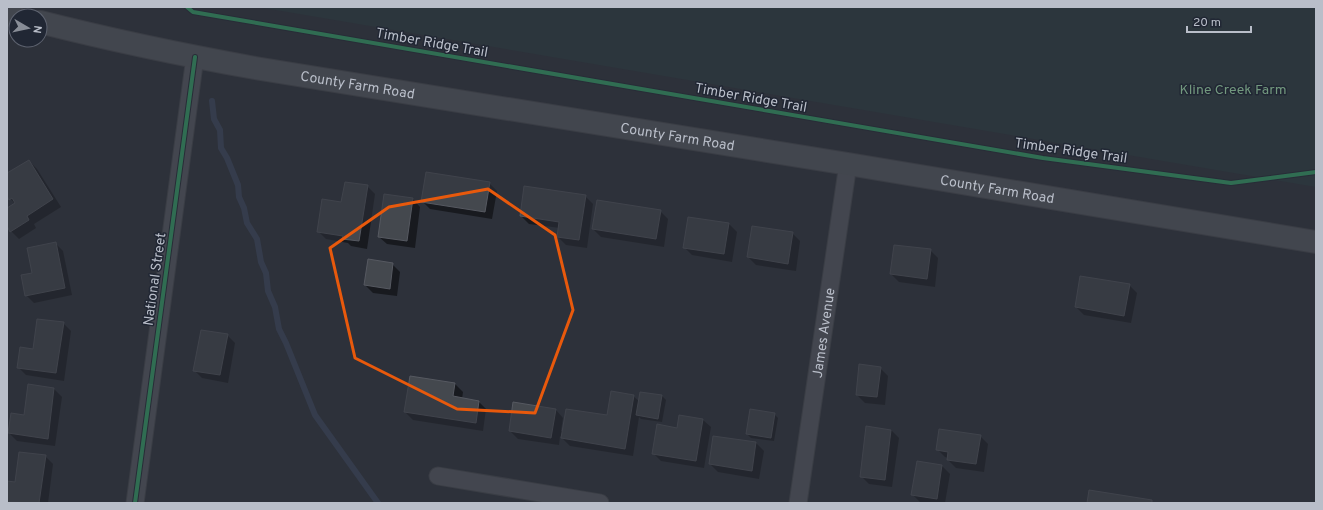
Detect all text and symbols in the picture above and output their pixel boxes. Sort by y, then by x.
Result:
north arrow [8,8,48,48]
scale bar [1187,8,1251,34]
text: 20 m [1193,15,1221,31]
text: N [29,24,44,34]
street label: Timber Ridge Trail [374,25,489,62]
street label: County Farm Road [299,68,416,104]
street label: Timber Ridge Trail [693,80,808,117]
park label: Kline Creek Farm [1179,82,1287,99]
street label: County Farm Road [619,120,736,156]
street label: Timber Ridge Trail [1013,135,1128,168]
street label: County Farm Road [939,172,1056,208]
street label: National Street [141,232,170,327]
street label: James Avenue [810,287,840,379]

